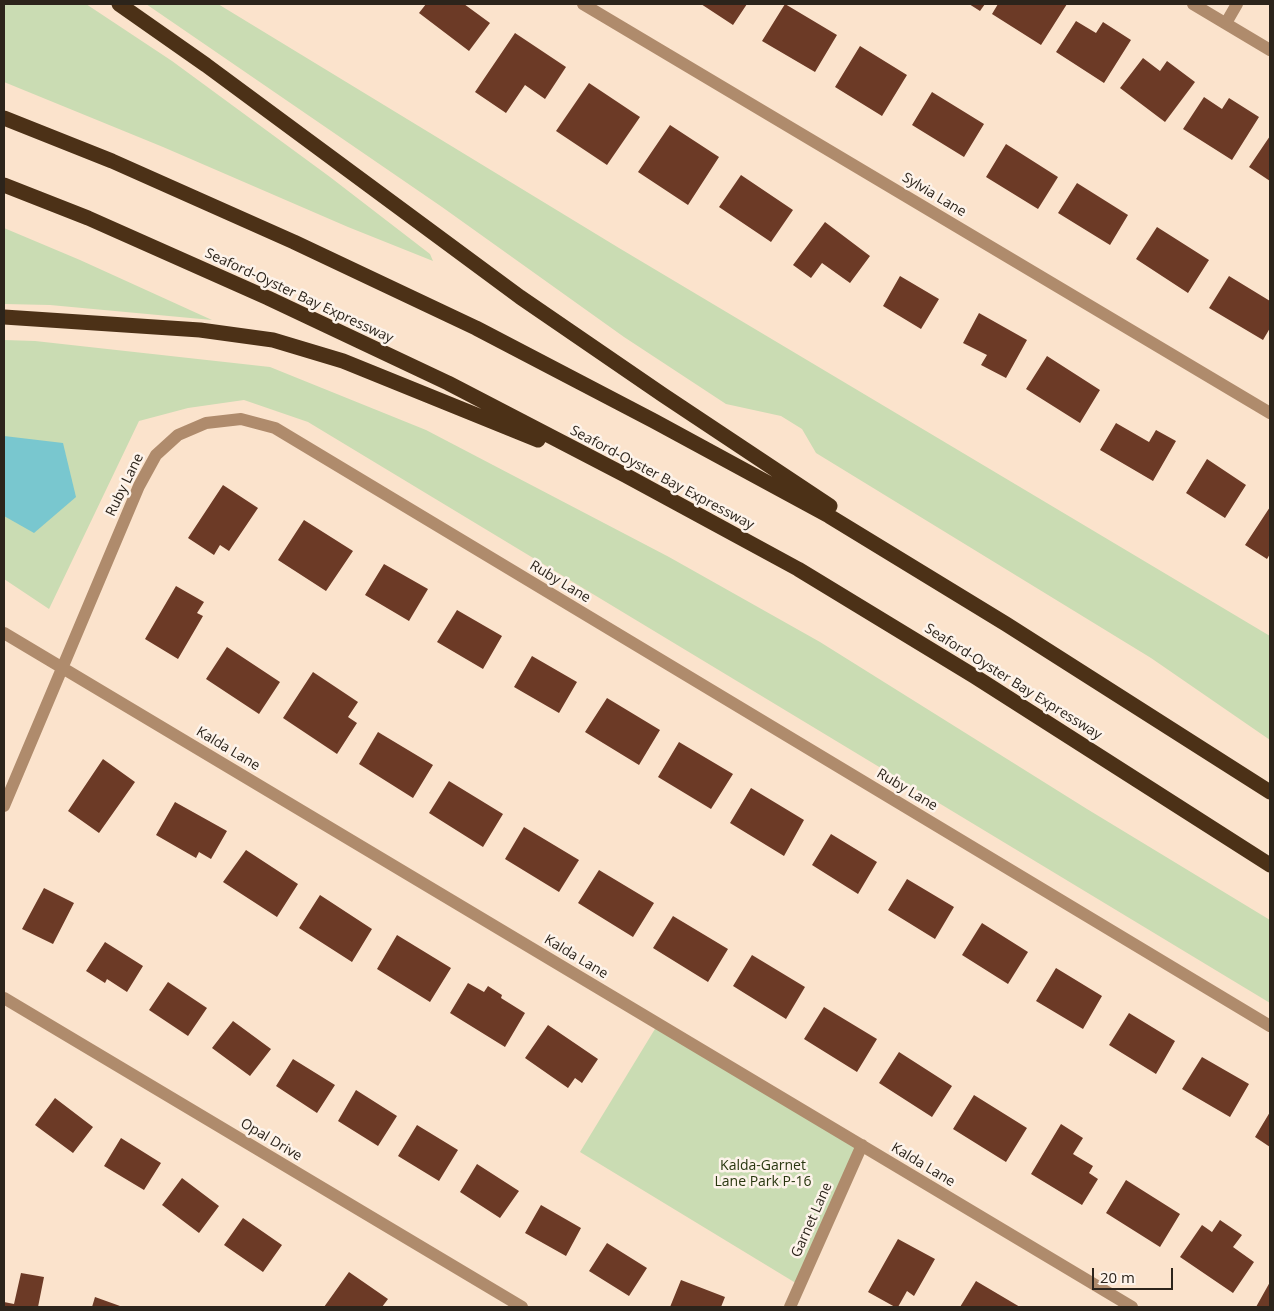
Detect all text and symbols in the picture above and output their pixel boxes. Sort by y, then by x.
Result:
street label: Sylvia Lane [899,169,969,221]
street label: Seaford-Oyster Bay Expressway [202,245,396,347]
street label: Seaford-Oyster Bay Expressway [567,422,757,534]
street label: Ruby Lane [103,451,147,519]
street label: Ruby Lane [527,557,593,607]
street label: Seaford-Oyster Bay Expressway [921,620,1105,744]
street label: Kalda Lane [193,723,263,775]
street label: Ruby Lane [874,765,940,815]
street label: Kalda Lane [541,931,611,983]
street label: Opal Drive [237,1115,305,1165]
street label: Kalda Lane [888,1139,958,1191]
park label: Kalda-Garnet Lane Park P-16 [714,1158,812,1190]
street label: Garnet Lane [788,1180,836,1260]
scale bar [1094,1258,1175,1290]
text: 20 m [1100,1267,1135,1287]

